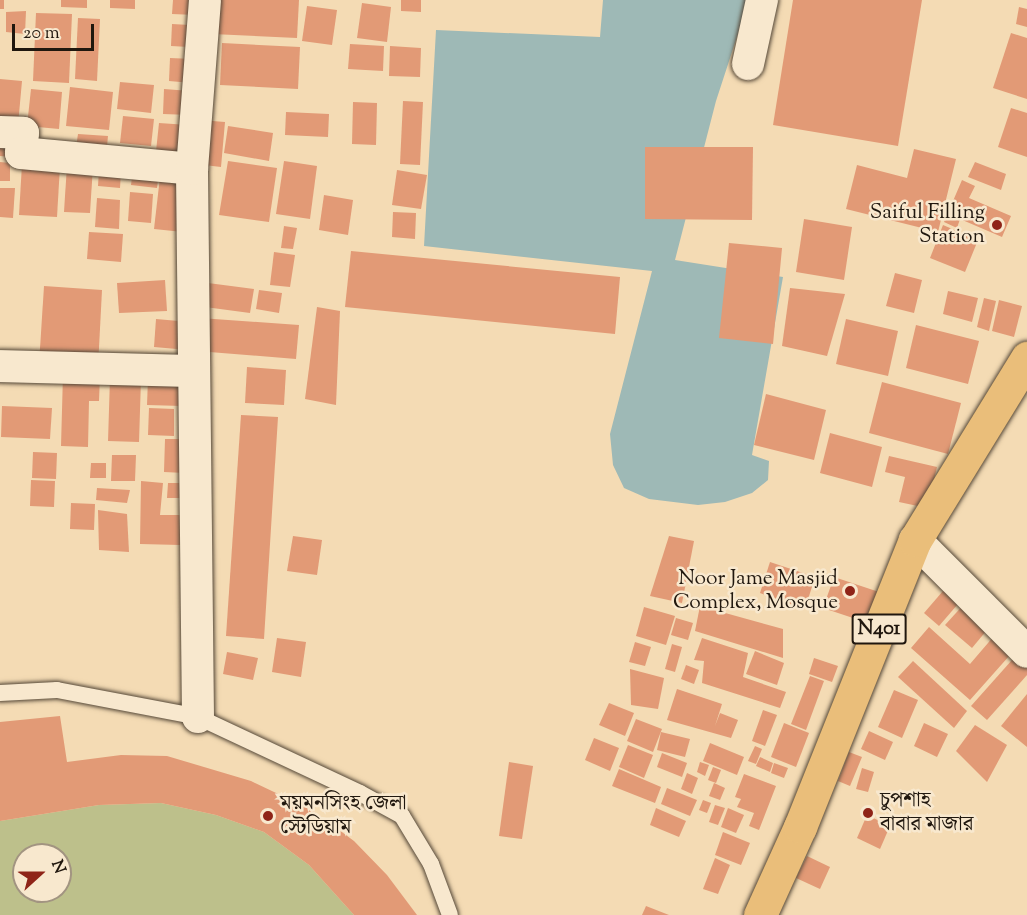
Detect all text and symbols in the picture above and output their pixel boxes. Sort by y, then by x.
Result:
scale bar [15,12,98,50]
text: 20 m [23,21,60,47]
place label: Saiful Filling Station [870,200,985,250]
marker: Saiful Filling Station [990,218,1004,232]
place label: Noor Jame Masjid Complex, Mosque [673,566,838,616]
marker: Noor Jame Masjid Complex, Mosque [843,584,857,598]
road number: N401 [850,612,908,646]
place label: চুপশাহ বাবার মাজার [880,788,973,838]
place label: ময়মনসিংহ জেলা স্টেডিয়াম [280,791,406,841]
marker: চুপশাহ বাবার মাজার [861,806,875,820]
marker: ময়মনসিংহ জেলা স্টেডিয়াম [261,809,275,823]
north arrow [12,843,72,903]
text: N [44,857,70,877]

